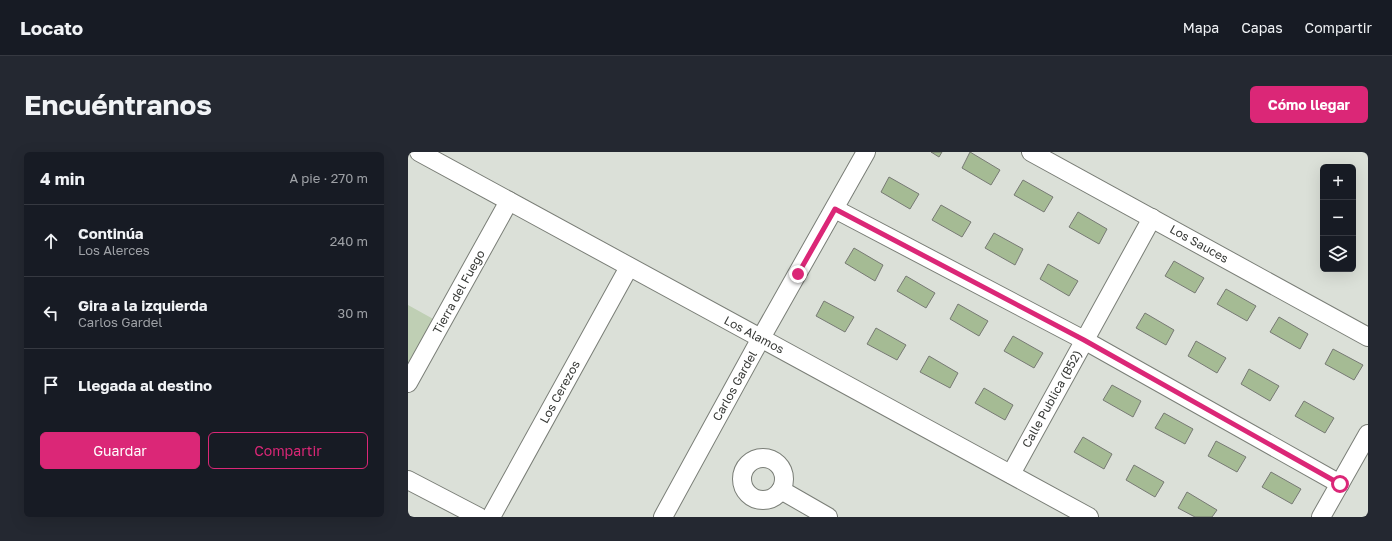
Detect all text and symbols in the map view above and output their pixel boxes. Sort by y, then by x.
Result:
text: Locato [20,16,83,39]
text: Mapa [1183,19,1219,36]
text: Capas [1241,19,1283,36]
text: Compartir [1305,19,1372,36]
button: Cómo llegar [1250,86,1368,123]
text: Encuéntranos [24,88,212,121]
map controls [1320,164,1356,272]
button: + [1320,164,1356,200]
text: 4 min [40,168,85,189]
text: A pie · 270 m [289,170,368,186]
button: − [1320,200,1356,236]
street label: Los Sauces [1167,221,1231,266]
text: Continúa [78,224,144,242]
icon: ahead [40,230,62,252]
text: 240 m [330,233,368,249]
button: layers [1320,236,1356,272]
text: Los Alerces [78,242,150,258]
street label: Tierra del Fuego [429,247,488,336]
route end [789,265,807,283]
text: Gira a la izquierda [78,296,208,314]
icon: left [40,302,62,324]
text: 30 m [338,305,368,321]
street label: Los Alamos [722,312,787,357]
text: Carlos Gardel [78,314,162,330]
street label: Calle Publica (B52) [1018,347,1085,450]
street label: Carlos Gardel [709,348,760,423]
street label: Los Cerezos [536,358,583,426]
icon: arrive [40,374,62,396]
text: Llegada al destino [78,376,212,394]
button: Guardar [40,432,200,469]
button: Compartir [208,432,368,469]
route start [1331,475,1349,493]

